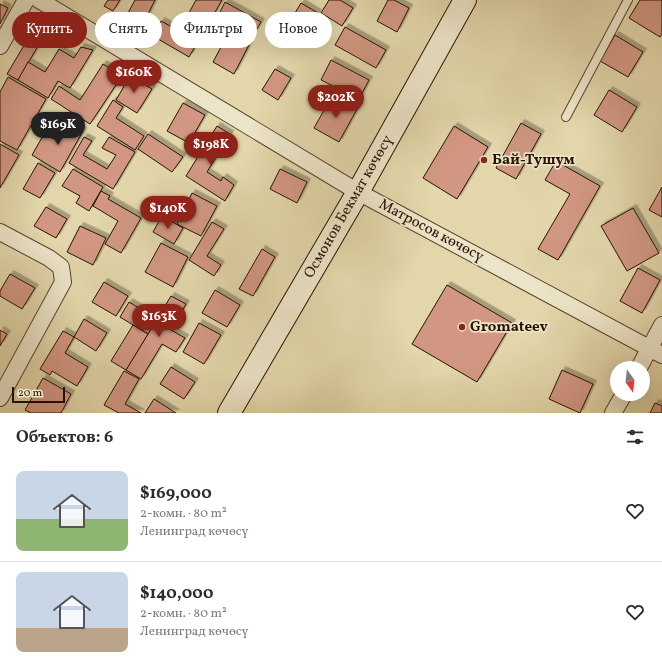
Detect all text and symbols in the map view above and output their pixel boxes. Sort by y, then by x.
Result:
chip: Купить [12,12,87,48]
chip: Снять [95,12,162,48]
chip: Фильтры [170,12,257,48]
chip: Новое [265,12,332,48]
pin: $160K [106,60,162,94]
text: $160K [115,64,153,82]
pin: $202K [308,85,364,119]
text: $202K [317,89,355,107]
pin: $169K [30,112,86,146]
text: $169K [40,116,76,134]
pin: $198K [183,132,239,166]
street label: Осмонов Бекмат көчөсү [299,132,399,282]
text: $198K [193,136,229,154]
place label: Бай-Тушум [492,150,575,171]
marker: Бай-Тушум [479,155,489,165]
street label: Матросов көчөсү [375,194,487,268]
pin: $140K [140,196,196,230]
text: $140K [149,200,187,218]
pin: $163K [131,304,187,338]
text: $163K [141,308,177,326]
place label: Gromateev [470,317,549,338]
marker: Gromateev [457,322,467,332]
north arrow [610,361,650,401]
map controls [610,361,650,401]
scale bar [12,385,65,404]
text: 20 m [18,386,42,401]
text: Объектов: 6 [16,426,113,449]
icon: filters [624,426,646,448]
text: $169,000 [140,482,212,505]
icon: home [48,487,96,535]
icon: heart [624,500,646,522]
text: 2-комн. · 80 m² [140,505,227,523]
text: Ленинград көчөсү [140,523,249,541]
text: $140,000 [140,582,213,605]
icon: home [48,588,96,636]
icon: heart [624,601,646,623]
text: 2-комн. · 80 m² [140,605,227,623]
text: Ленинград көчөсү [140,623,249,641]

